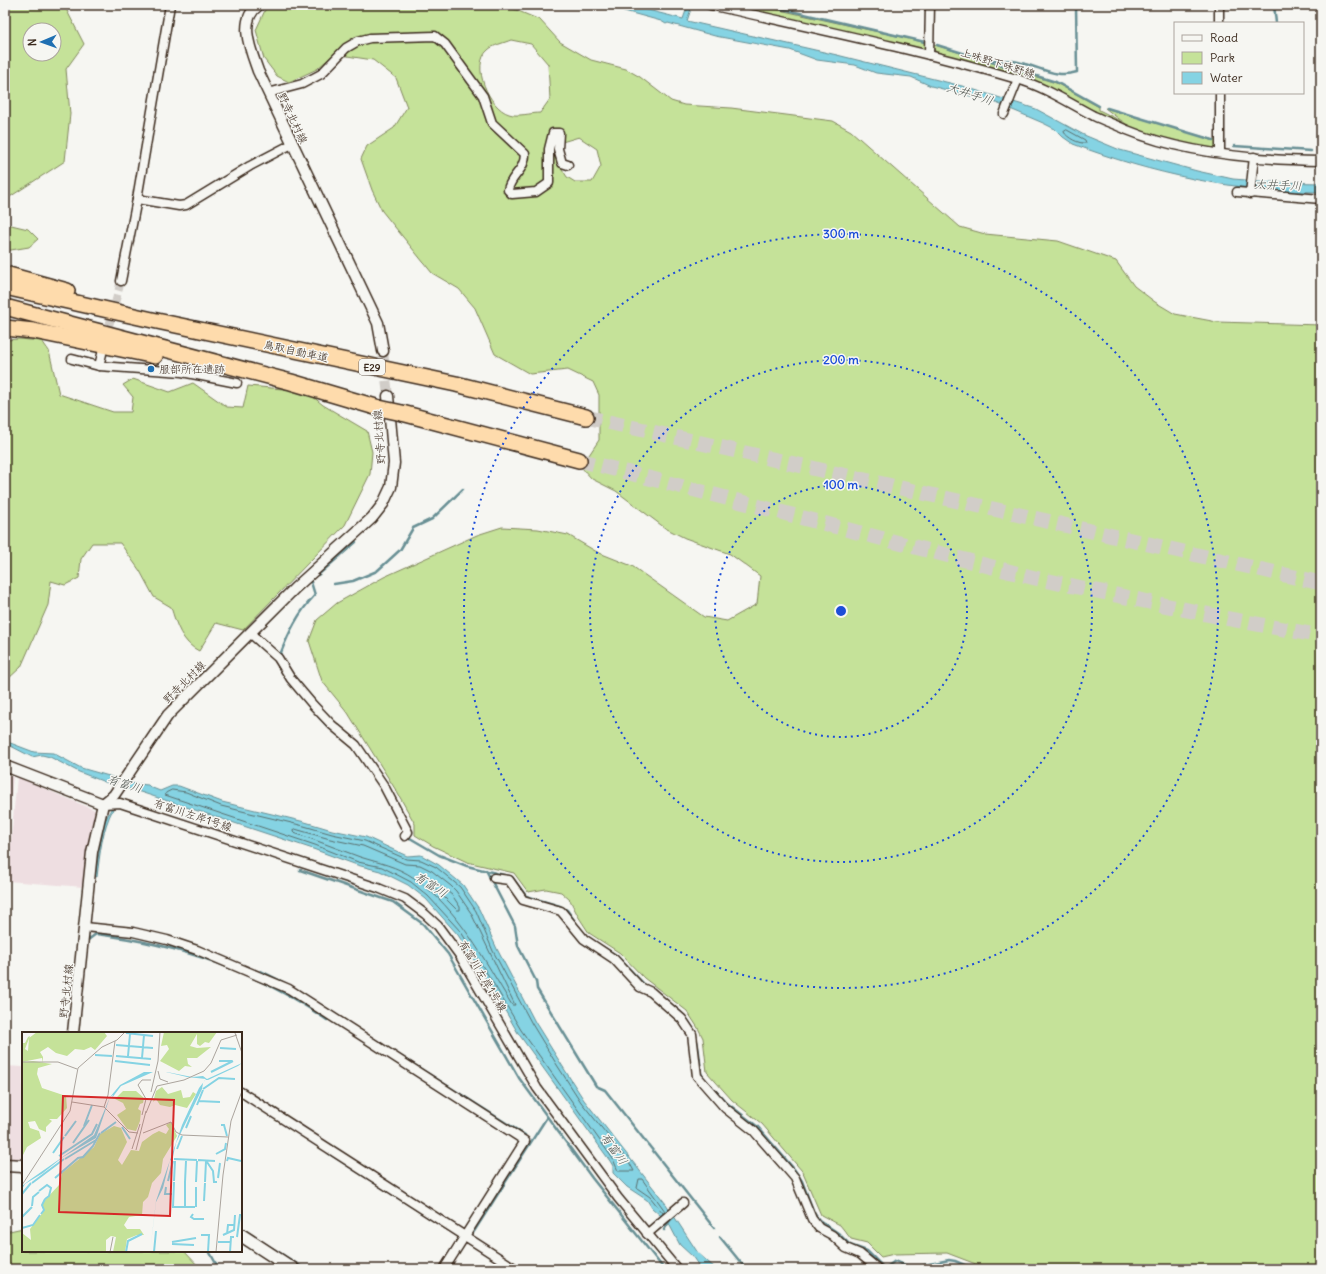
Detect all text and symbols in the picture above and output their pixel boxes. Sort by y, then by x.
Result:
north arrow [22,22,62,62]
legend [1174,22,1304,94]
text: Road [1210,30,1238,45]
text: N [25,38,39,46]
street label: 上味野下味野線 [959,45,1037,81]
text: Park [1210,50,1235,65]
text: Water [1210,70,1243,85]
water label: 大井手川 [945,79,995,108]
street label: 野寺北村線 [275,90,311,146]
water label: 大井手川 [1254,176,1302,193]
text: 300 m [823,226,859,241]
street label: 鳥取自動車道 [262,337,330,365]
text: 200 m [823,352,859,367]
road number: E29 [359,359,385,375]
place label: 服部所在遺跡 [159,362,225,376]
marker: 服部所在遺跡 [146,364,156,374]
street label: 野寺北村線 [370,409,388,465]
text: 100 m [824,477,858,492]
centre of rings [834,604,848,618]
street label: 野寺北村線 [160,658,208,706]
water label: 有富川 [106,771,145,796]
street label: 有富川左岸1号線 [152,796,234,834]
water label: 有富川 [412,868,450,901]
street label: 有富川左岸1号線 [456,938,510,1014]
street label: 野寺北村線 [56,963,76,1019]
inset map [22,1032,242,1252]
water label: 有富川 [598,1130,631,1168]

